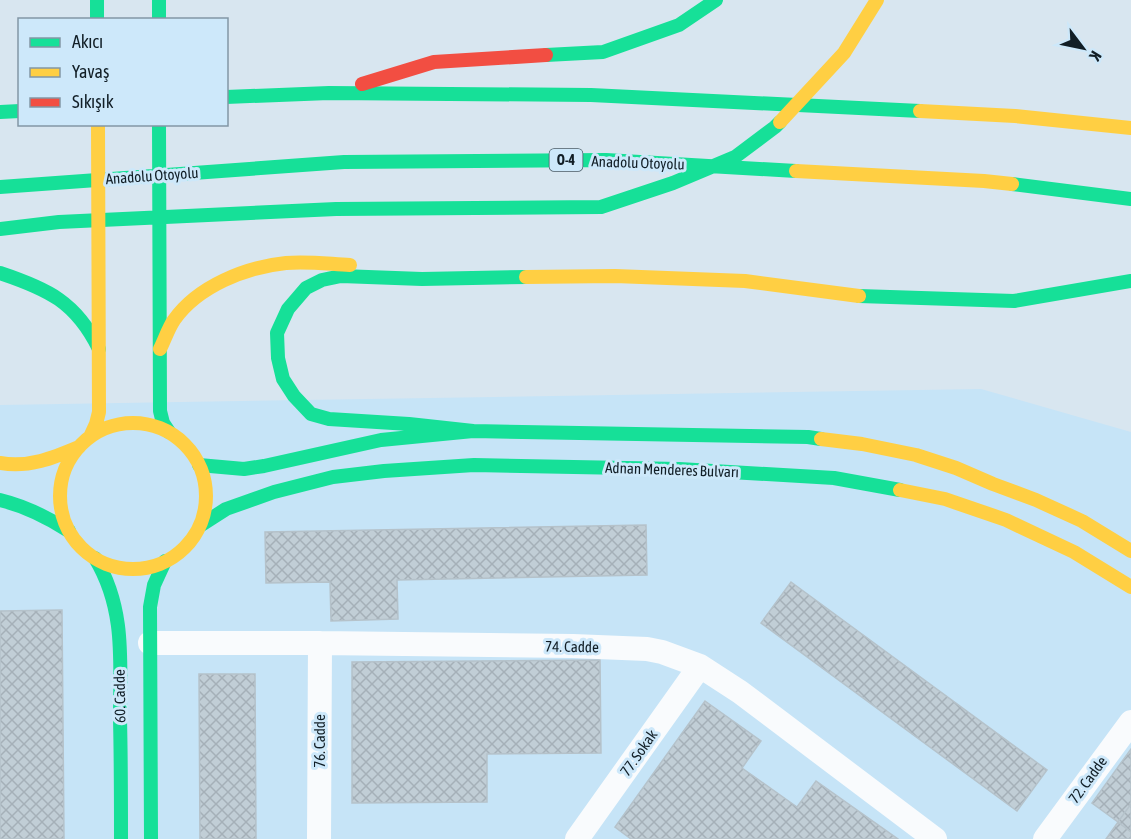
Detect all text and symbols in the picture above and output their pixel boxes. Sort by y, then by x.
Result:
legend [18,18,228,126]
north arrow [1053,18,1113,78]
text: Akıcı [72,31,103,52]
text: K [1086,48,1105,64]
text: Yavaş [72,61,109,82]
text: Sıkışık [72,91,114,112]
road number: O-4 [550,149,582,171]
street label: Anadolu Otoyolu [591,152,685,173]
street label: Anadolu Otoyolu [105,164,199,187]
street label: Adnan Menderes Bulvarı [605,459,739,480]
street label: 74. Cadde [545,638,599,655]
street label: 60. Cadde [111,669,128,723]
street label: 76. Cadde [311,714,328,768]
street label: 77. Sokak [617,726,661,779]
street label: 72. Cadde [1065,753,1110,806]

